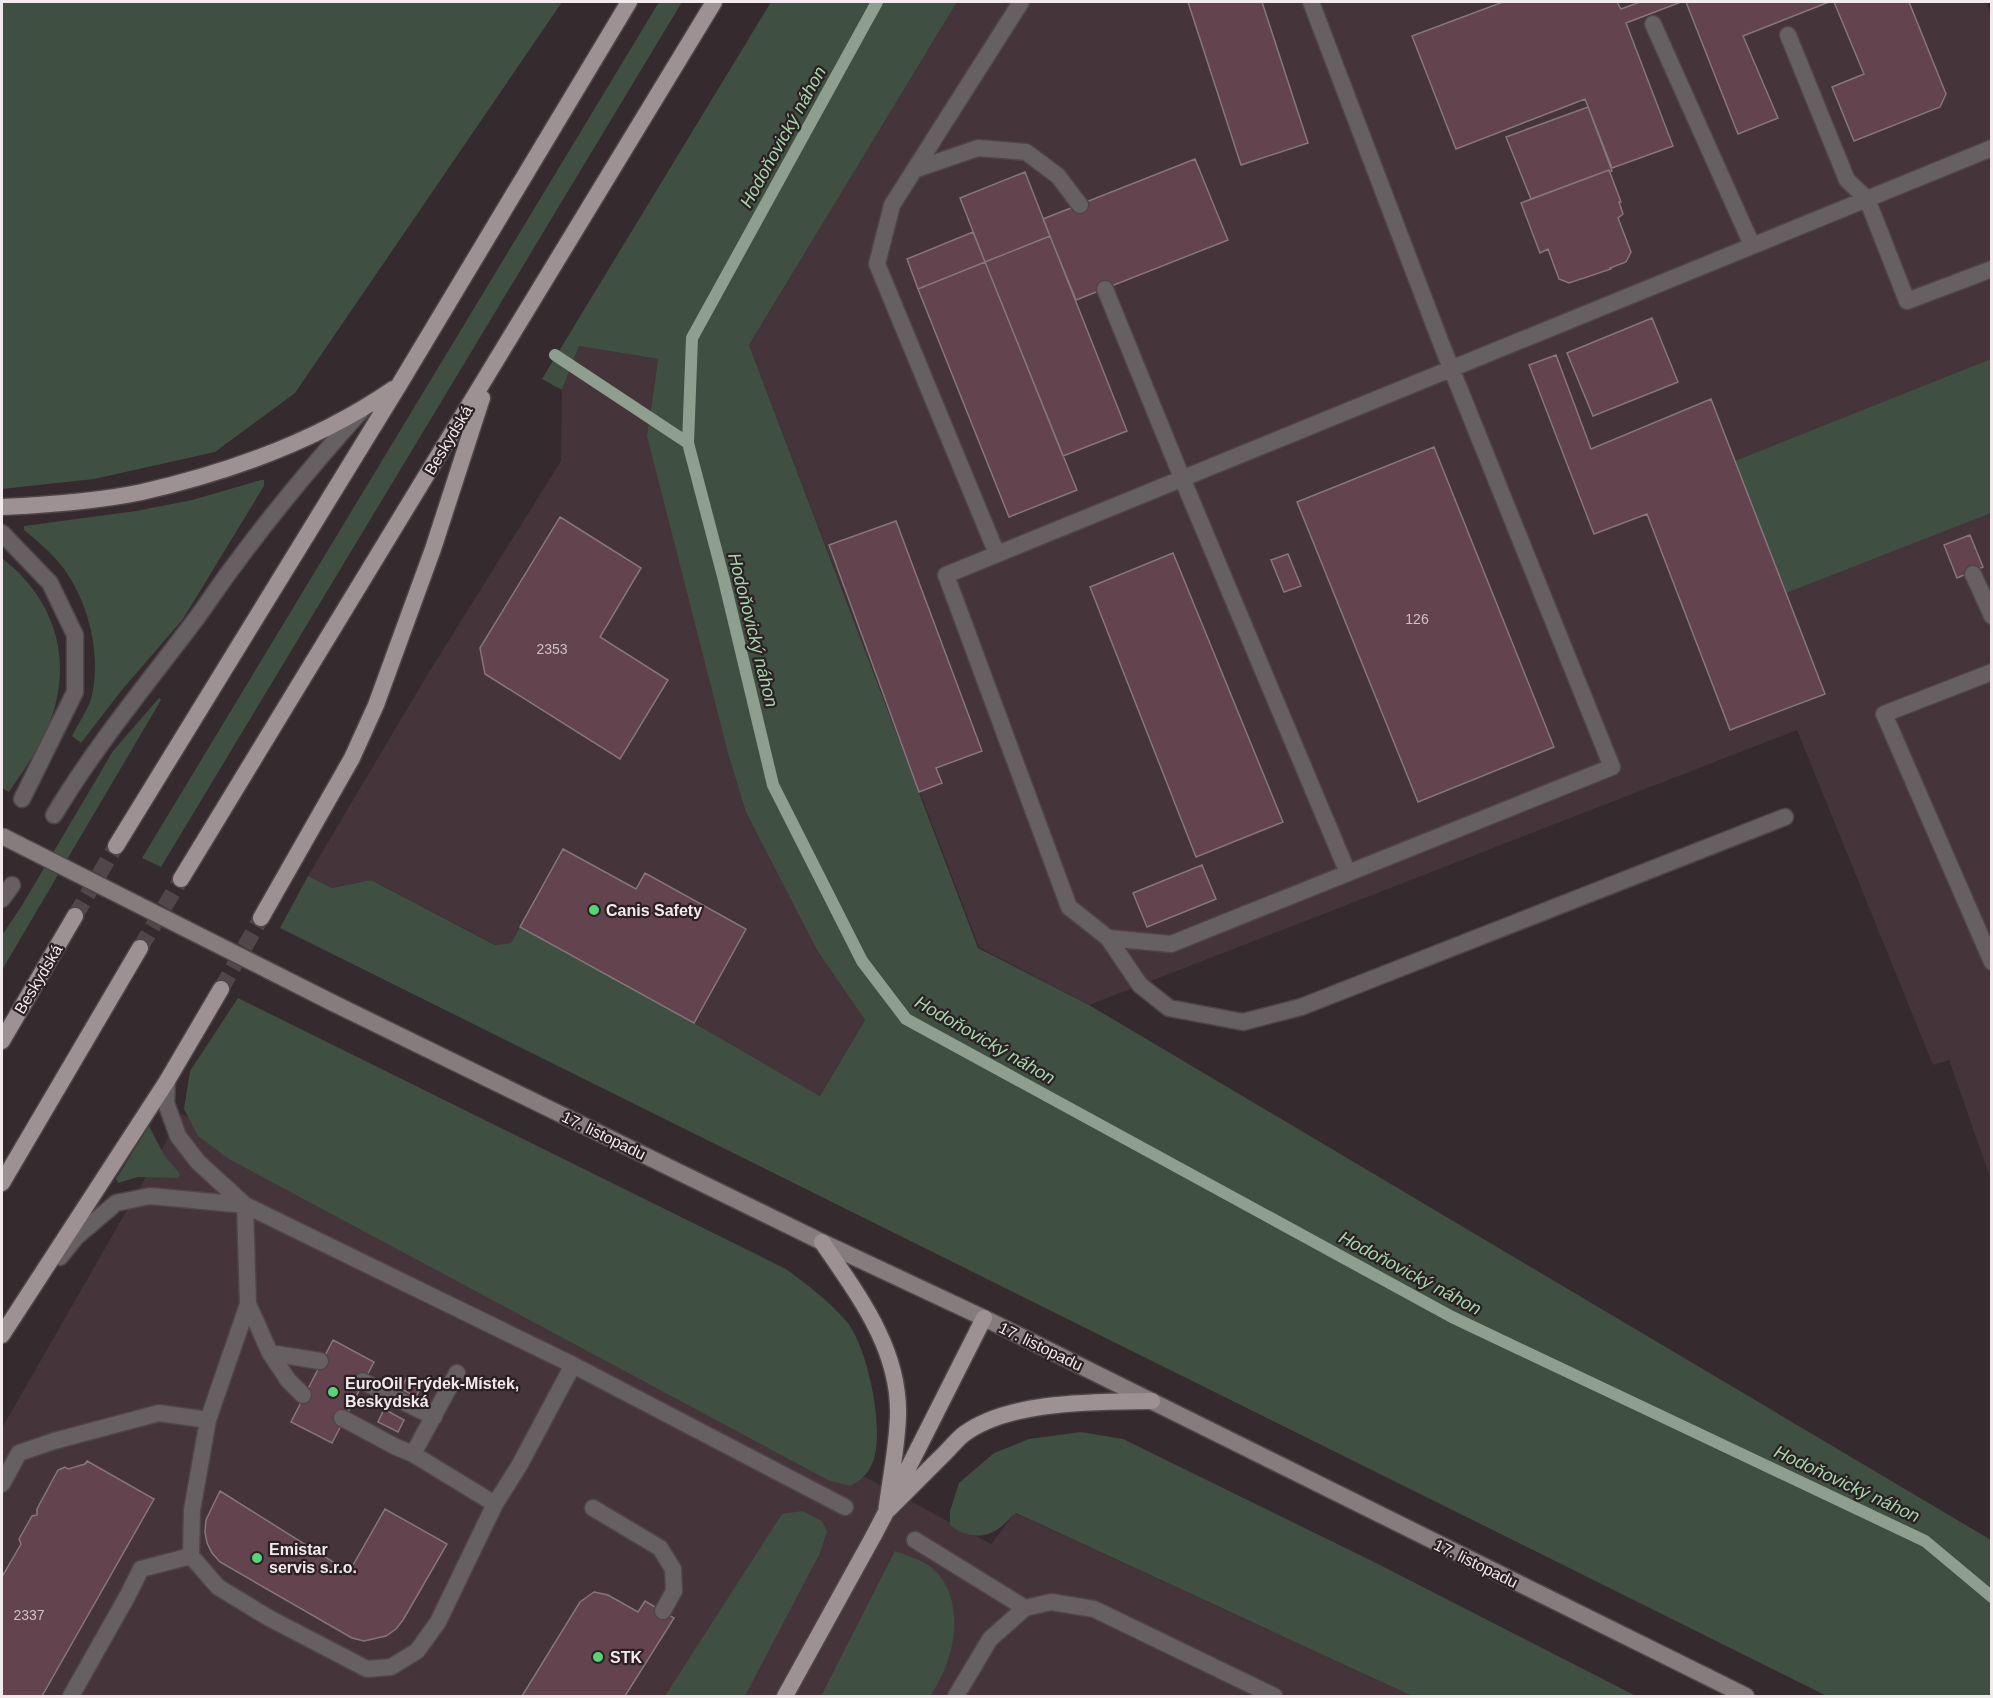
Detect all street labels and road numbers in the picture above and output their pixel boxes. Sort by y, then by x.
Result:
street label: Beskydská [421,403,476,478]
street label: Beskydská [11,942,66,1017]
street label: 17. listopadu [559,1108,648,1163]
street label: 17. listopadu [996,1319,1085,1374]
street label: 17. listopadu [1431,1536,1520,1591]

